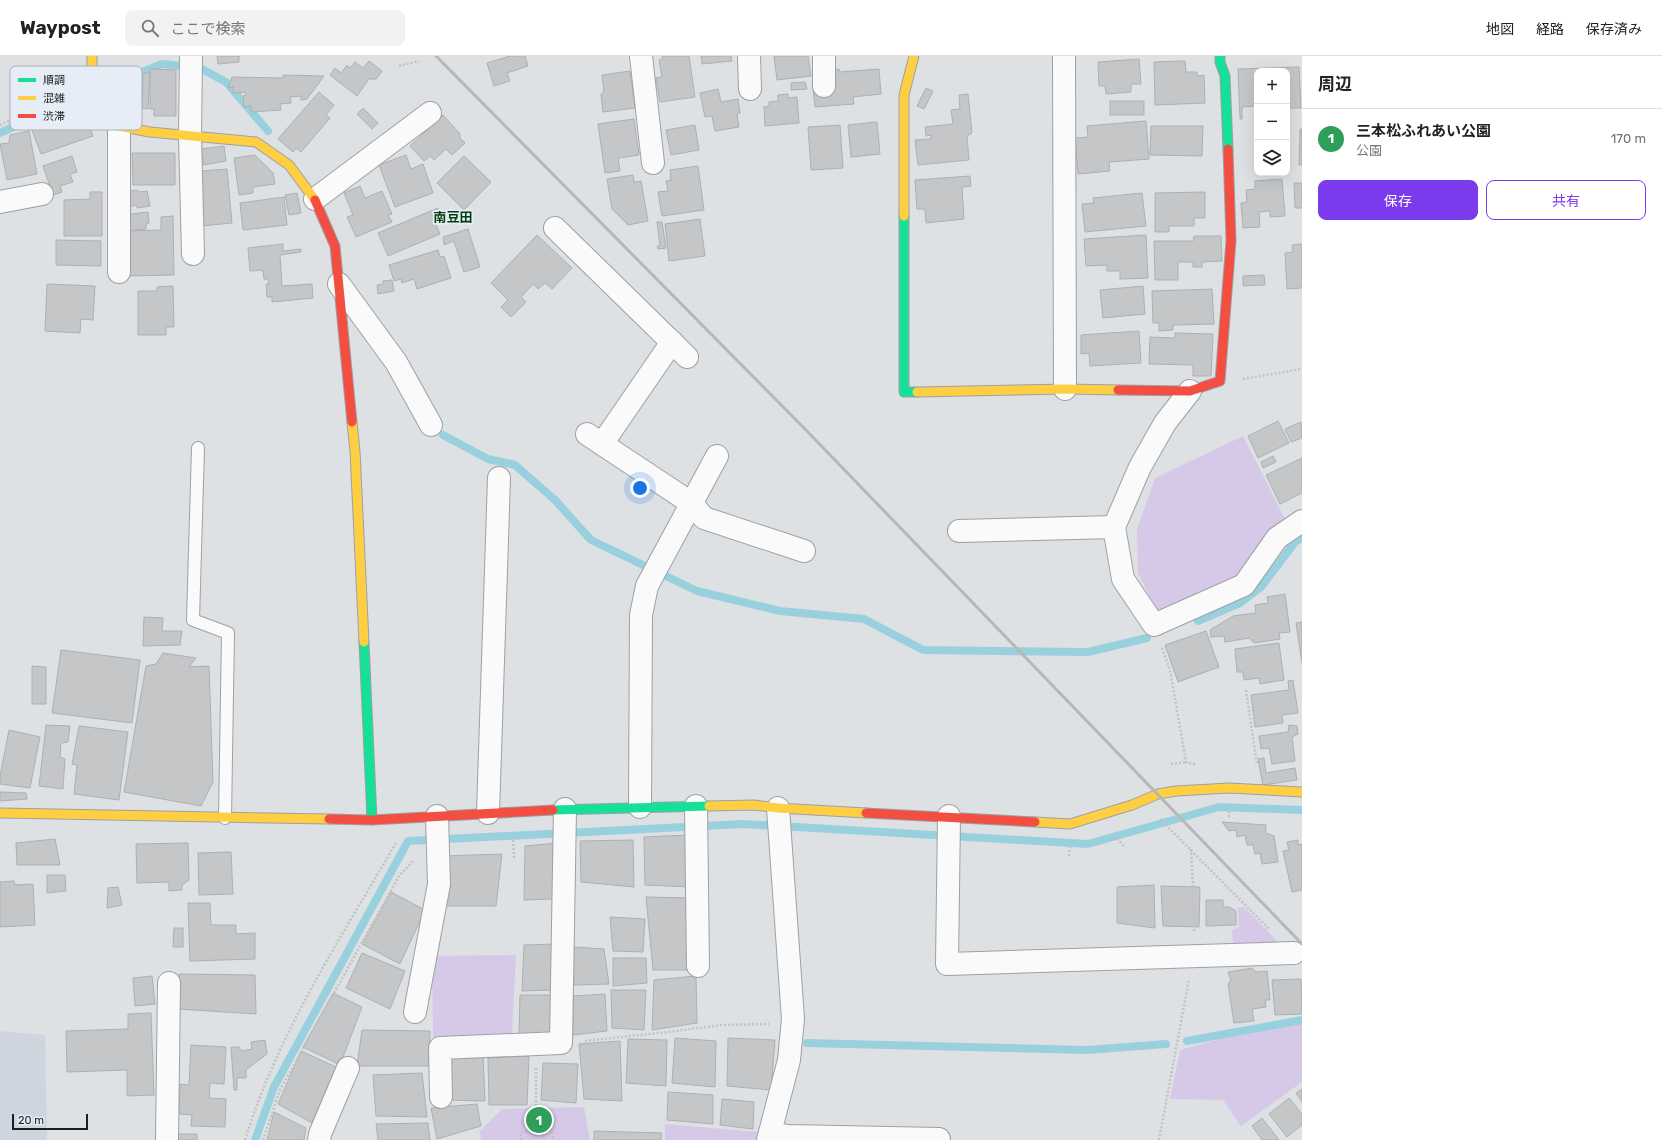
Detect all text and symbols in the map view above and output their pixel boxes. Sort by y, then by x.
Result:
search box [125,10,405,46]
text: Waypost [20,16,101,39]
icon: search [139,17,161,39]
text: ここで検索 [171,20,246,38]
text: 地図 [1486,21,1514,38]
text: 経路 [1536,21,1564,38]
text: 保存済み [1586,21,1642,38]
legend [10,66,142,130]
map controls [1254,68,1290,176]
button: + [1254,68,1290,104]
text: 順調 [43,74,65,87]
text: 周辺 [1318,74,1352,94]
text: 混雑 [43,92,65,105]
button: − [1254,104,1290,140]
text: 渋滞 [43,110,65,123]
text: 三本松ふれあい公園 [1356,122,1491,140]
text: 1 [1328,131,1334,146]
text: 170 m [1611,131,1646,146]
button: layers [1254,140,1290,176]
text: 公園 [1356,143,1382,158]
button: 保存 [1318,180,1478,220]
button: 共有 [1486,180,1646,220]
district label: 南豆田 [433,210,473,225]
your location [630,478,650,498]
pin: 1 [526,1105,552,1135]
scale bar [12,1112,88,1131]
text: 20 m [18,1114,44,1127]

